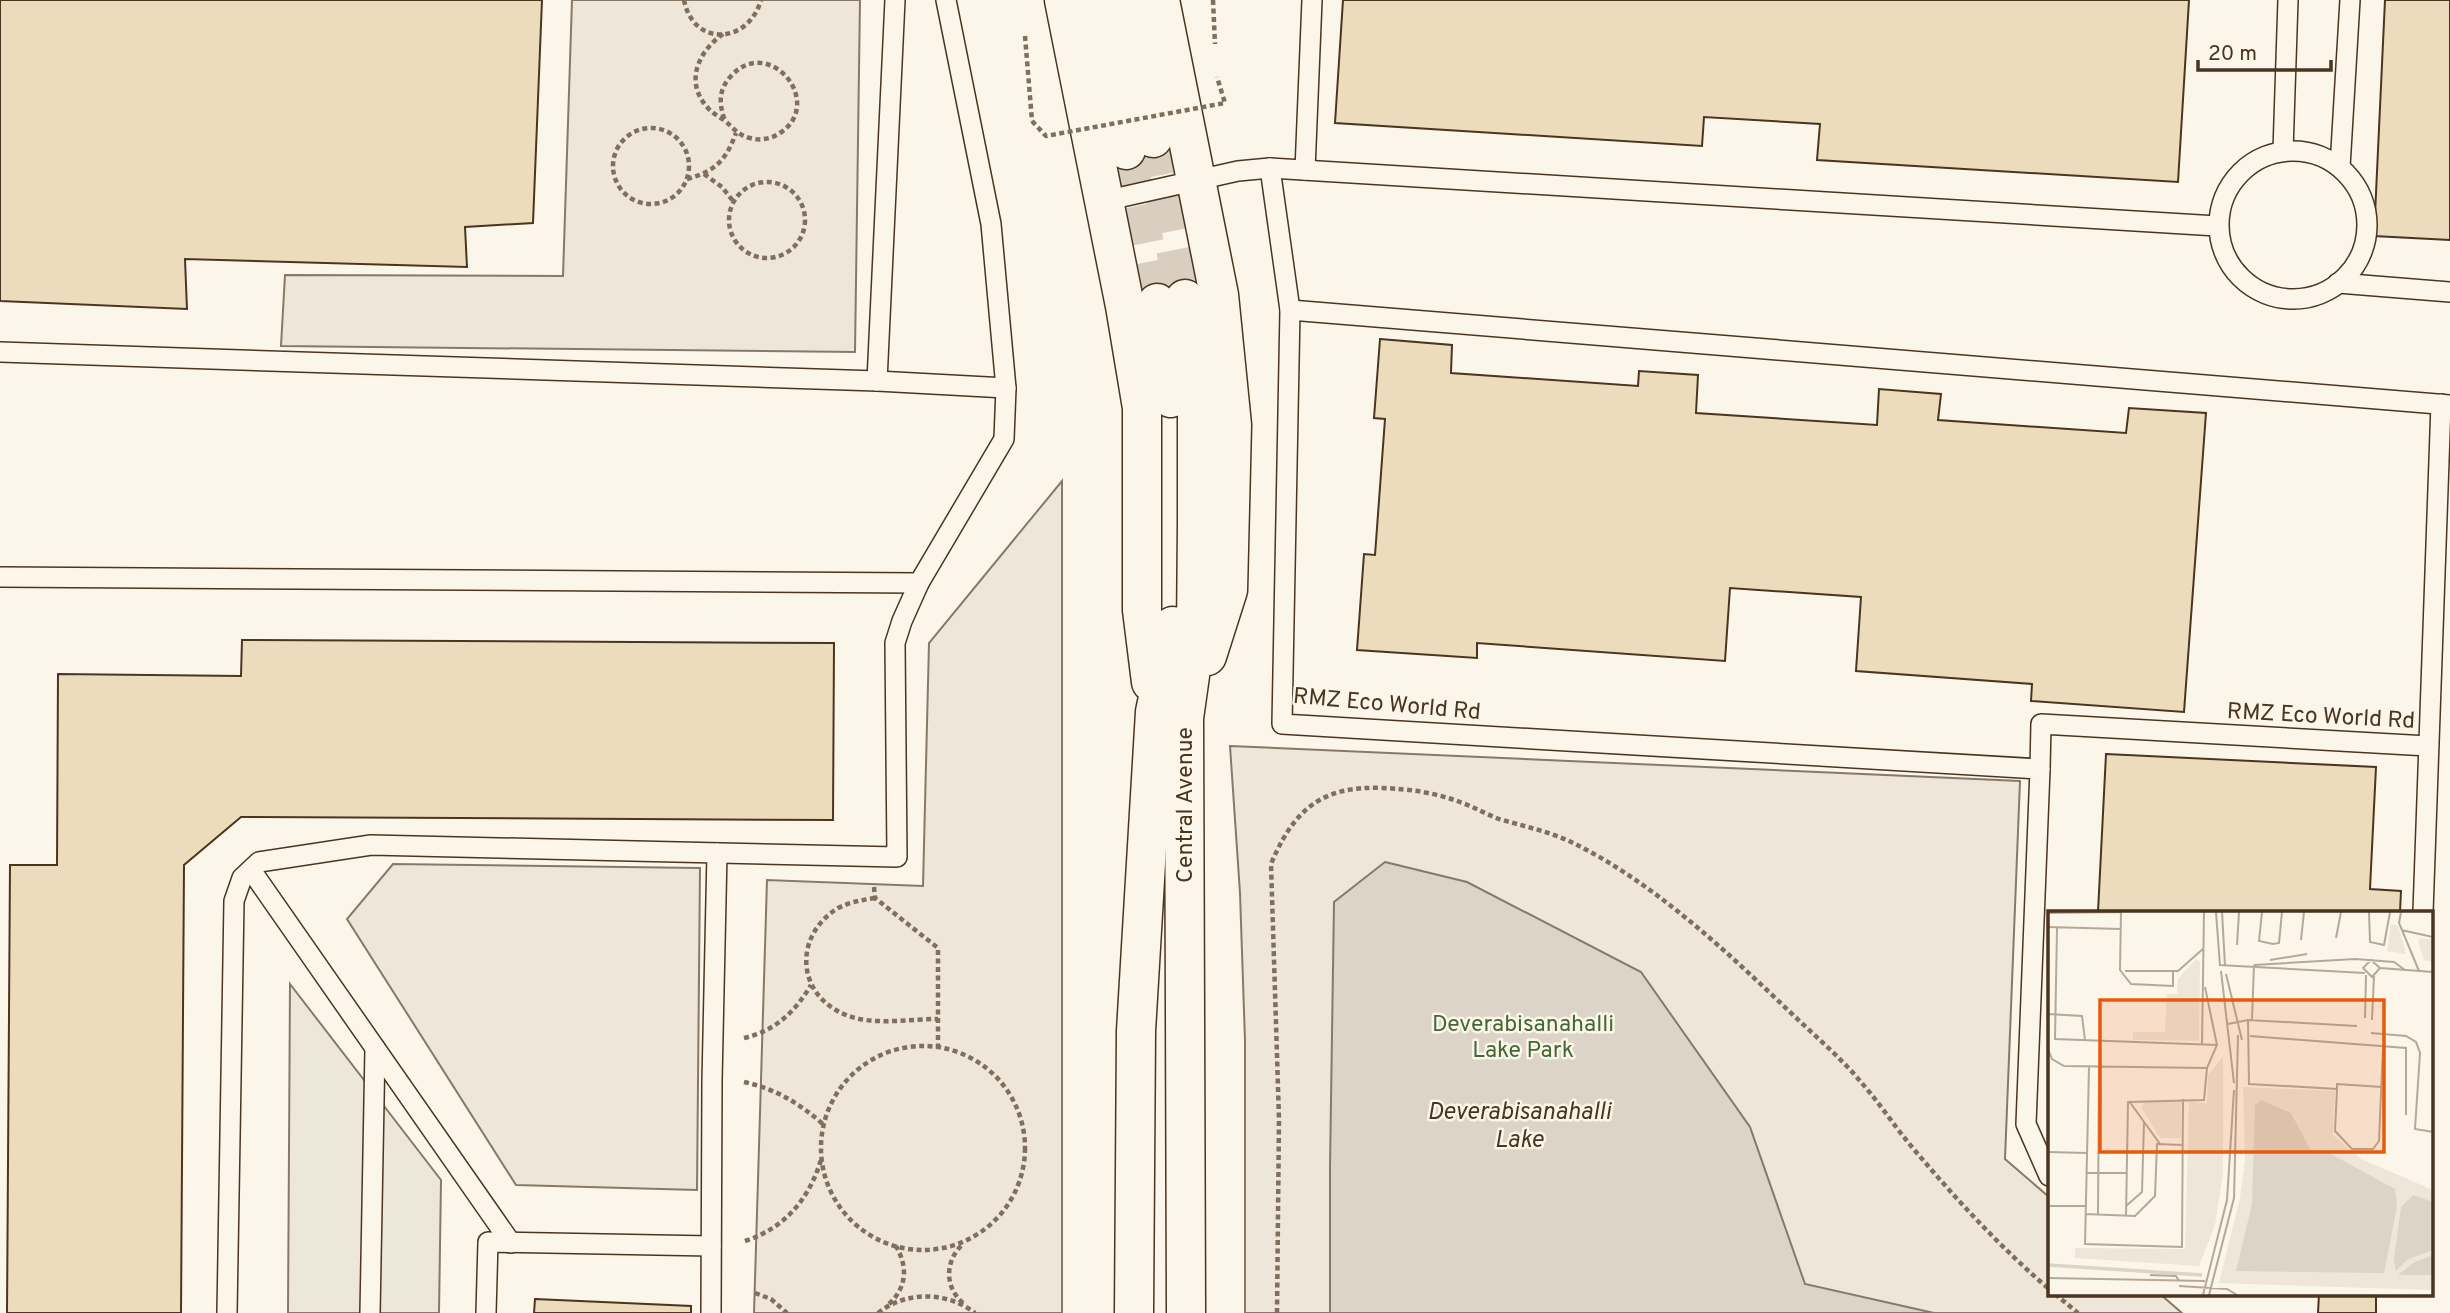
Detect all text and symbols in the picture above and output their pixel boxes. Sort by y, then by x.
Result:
scale bar [2198,28,2331,72]
text: 20 m [2208,41,2257,68]
street label: RMZ Eco World Rd [1292,683,1482,728]
street label: RMZ Eco World Rd [2226,698,2416,737]
street label: Central Avenue [1172,727,1201,883]
inset map [2048,911,2432,1296]
park label: Deverabisanahalli Lake Park [1432,1011,1614,1066]
water label: Deverabisanahalli Lake [1427,1098,1612,1156]

